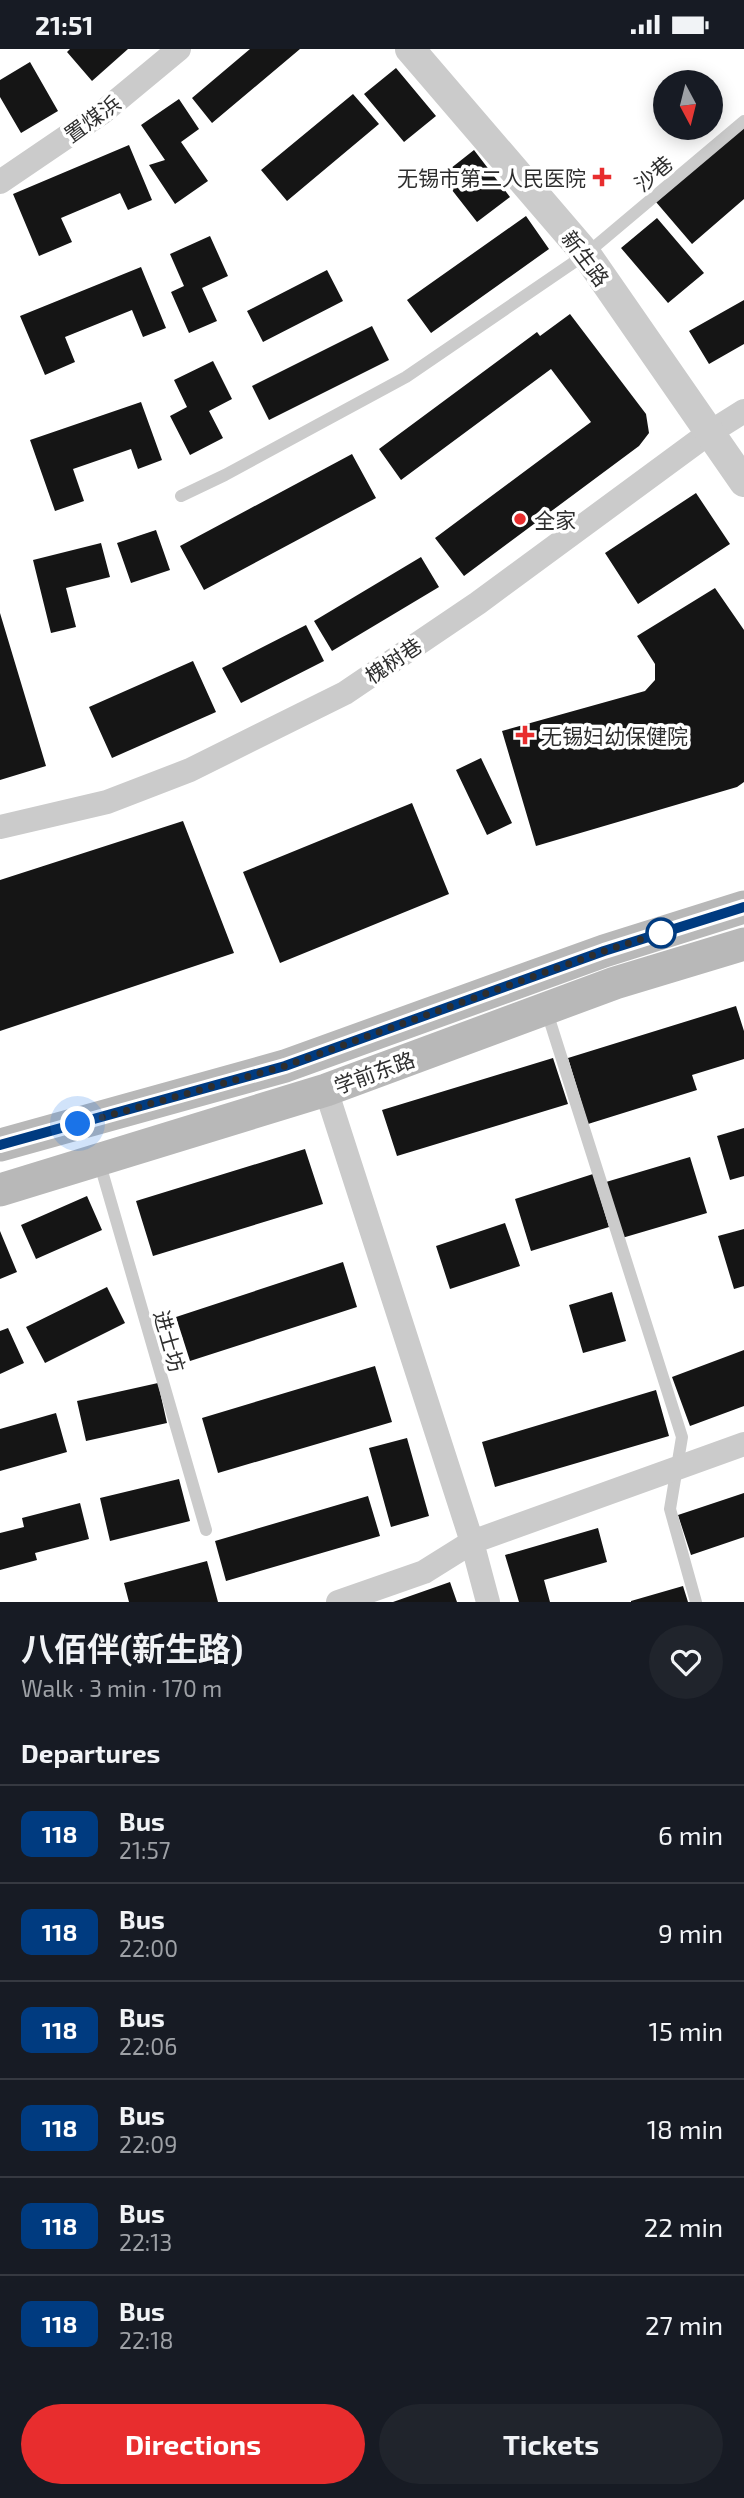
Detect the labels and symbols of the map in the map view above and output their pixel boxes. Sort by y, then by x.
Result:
north arrow [653,70,723,140]
street label: 置煤浜 [59,89,125,147]
street label: 沙巷 [629,150,677,196]
place label: 无锡市第二人民医院 [397,165,586,190]
marker: 无锡市第二人民医院 [592,167,612,187]
street label: 新生路 [557,225,615,291]
place label: 全家 [534,507,576,532]
marker: 全家 [512,511,528,527]
street label: 槐树巷 [360,632,426,688]
place label: 无锡妇幼保健院 [541,723,688,748]
marker: 无锡妇幼保健院 [515,725,535,745]
unlabelled marker [646,918,676,948]
street label: 学前东路 [330,1046,418,1098]
your location [60,1106,95,1141]
street label: 进士坊 [149,1307,191,1375]

